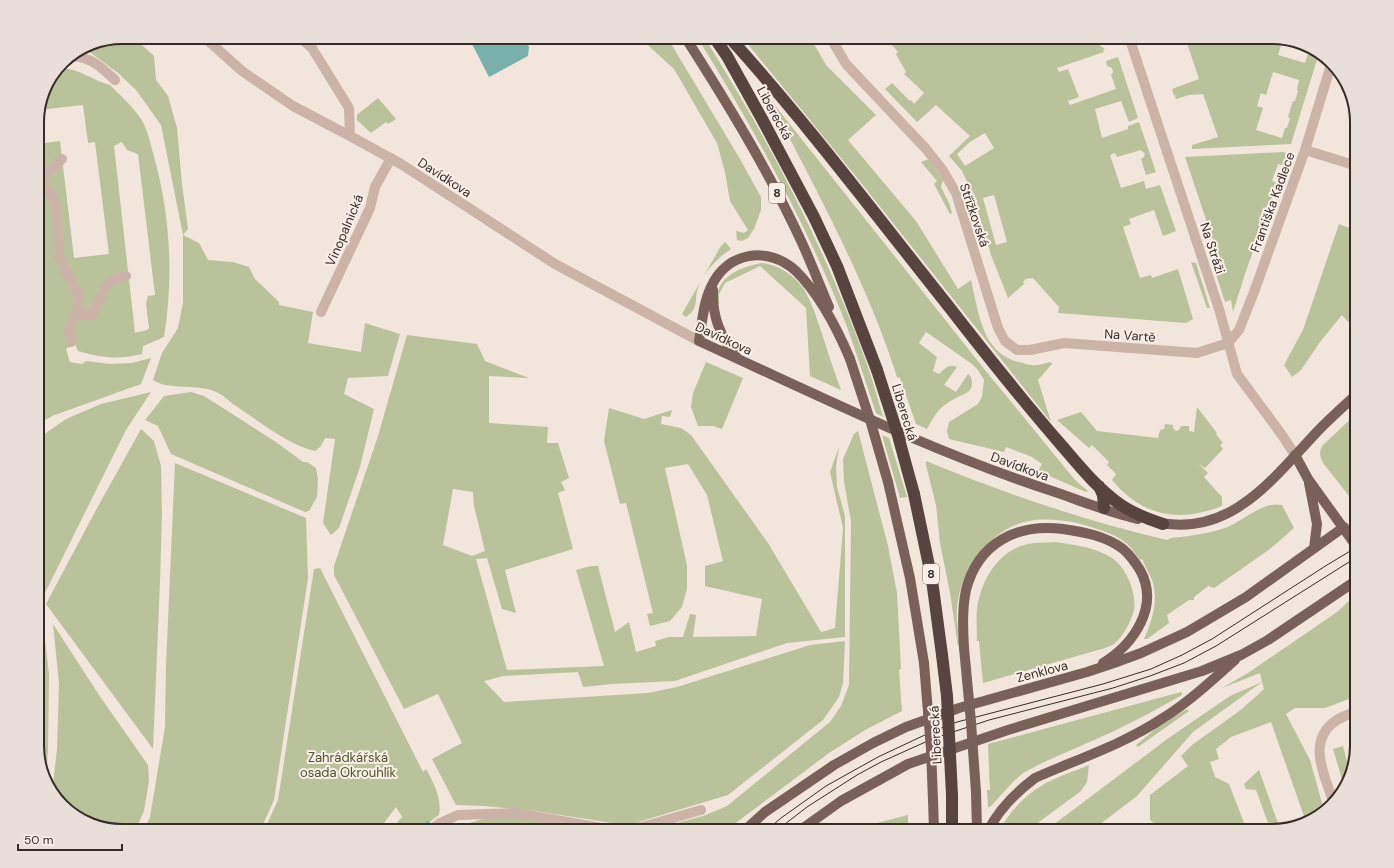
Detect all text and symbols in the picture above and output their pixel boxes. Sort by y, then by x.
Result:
street label: Liberecká [753,84,796,143]
street label: Františka Kadlece [1246,150,1299,255]
street label: Davídkova [415,154,475,201]
street label: Střížkovská [956,181,993,249]
road number: 8 [769,183,785,203]
street label: Vinopalnická [322,192,367,269]
street label: Na Stráži [1196,220,1229,276]
street label: Davídkova [693,318,755,359]
street label: Na Vartě [1104,325,1156,346]
street label: Liberecká [888,382,921,443]
street label: Davídkova [988,448,1051,485]
road number: 8 [923,564,939,584]
street label: Zenklova [1015,657,1070,686]
street label: Liberecká [925,705,946,765]
park label: Zahrádkářská osada Okrouhlík [300,749,397,781]
scale bar [18,826,122,852]
text: 50 m [24,832,53,848]

